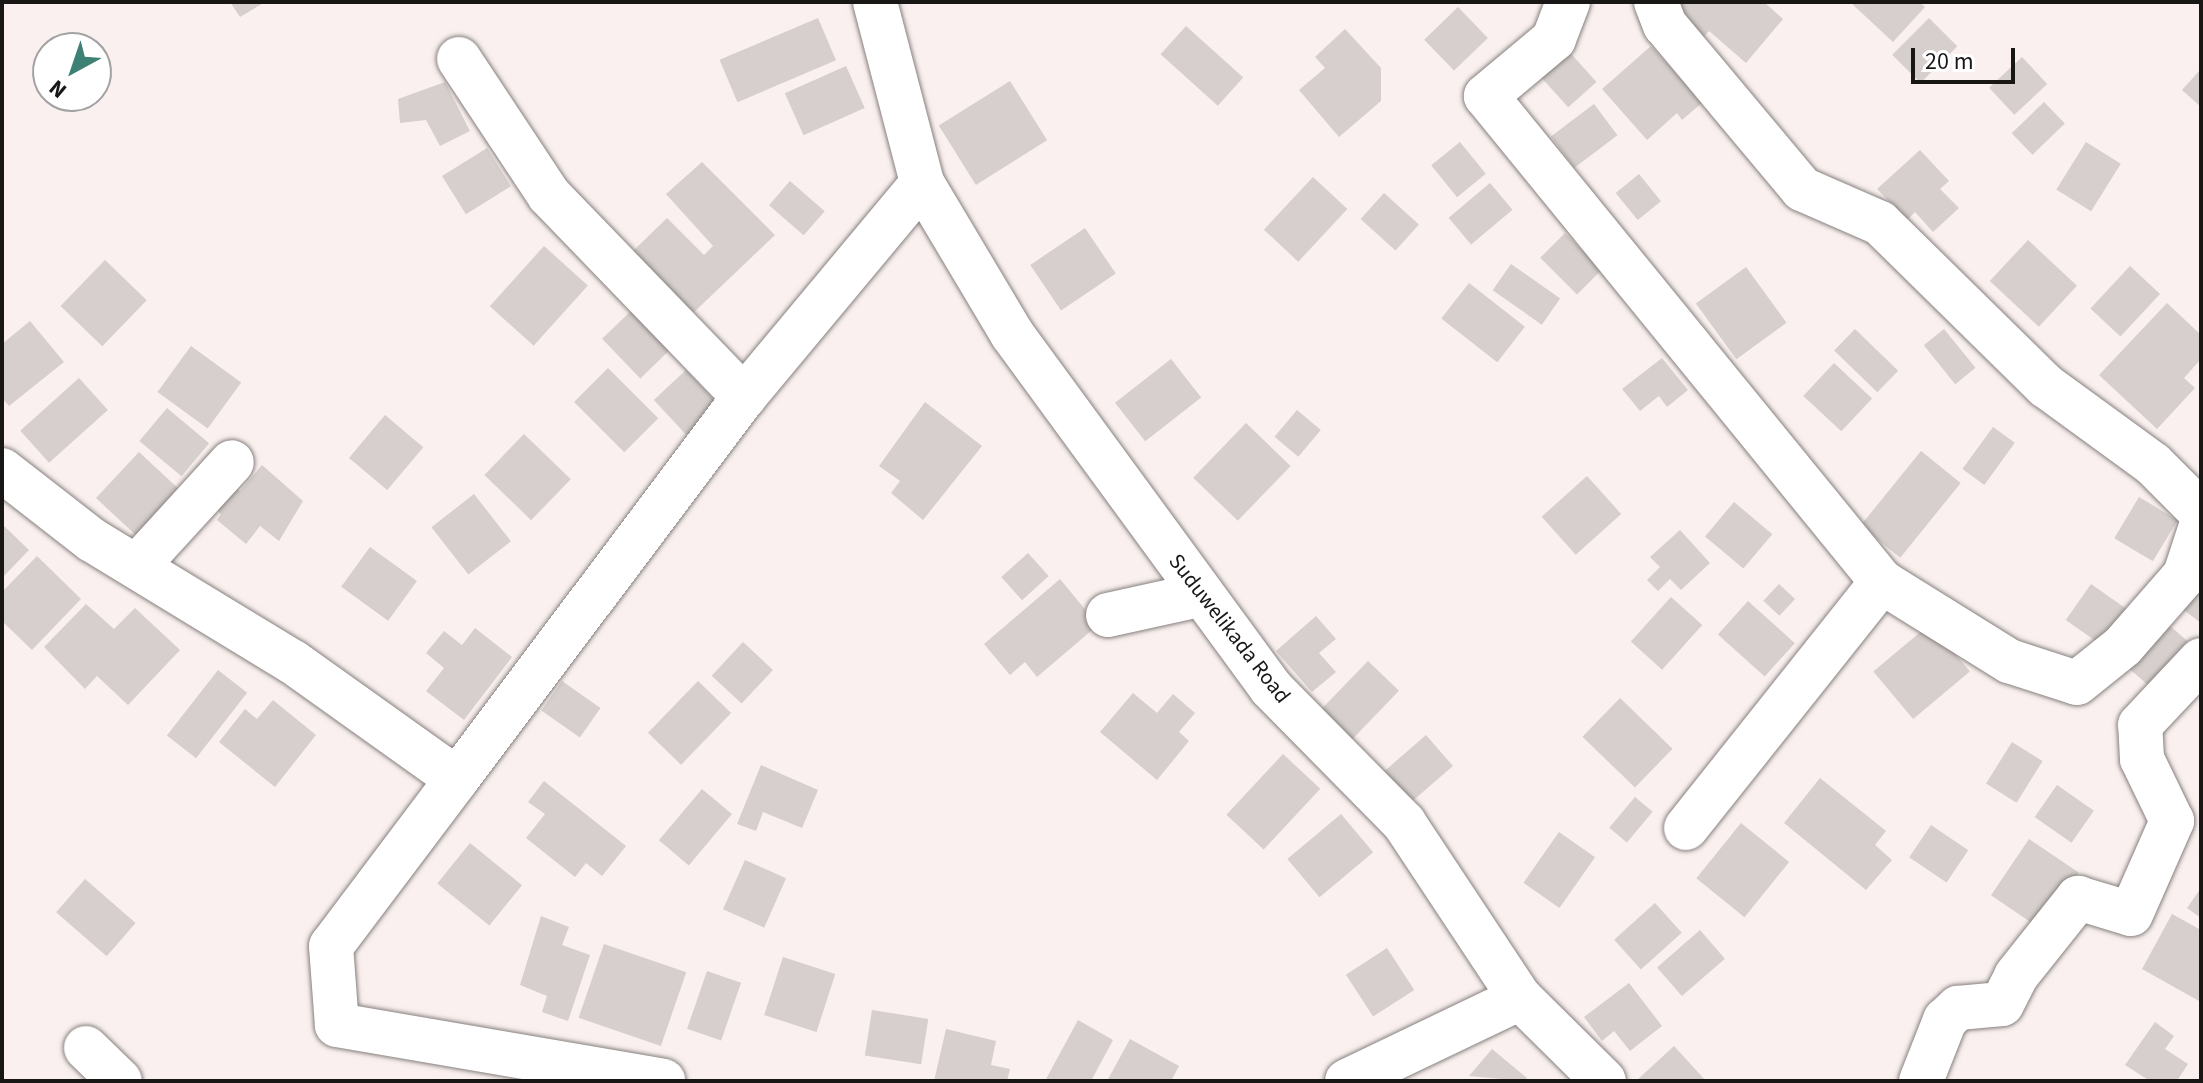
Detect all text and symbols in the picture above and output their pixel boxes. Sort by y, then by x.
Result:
north arrow [32,32,112,112]
scale bar [1915,32,2019,82]
text: 20 m [1925,44,1974,79]
text: N [42,72,74,106]
street label: Suduwelikada Road [1162,549,1296,709]

